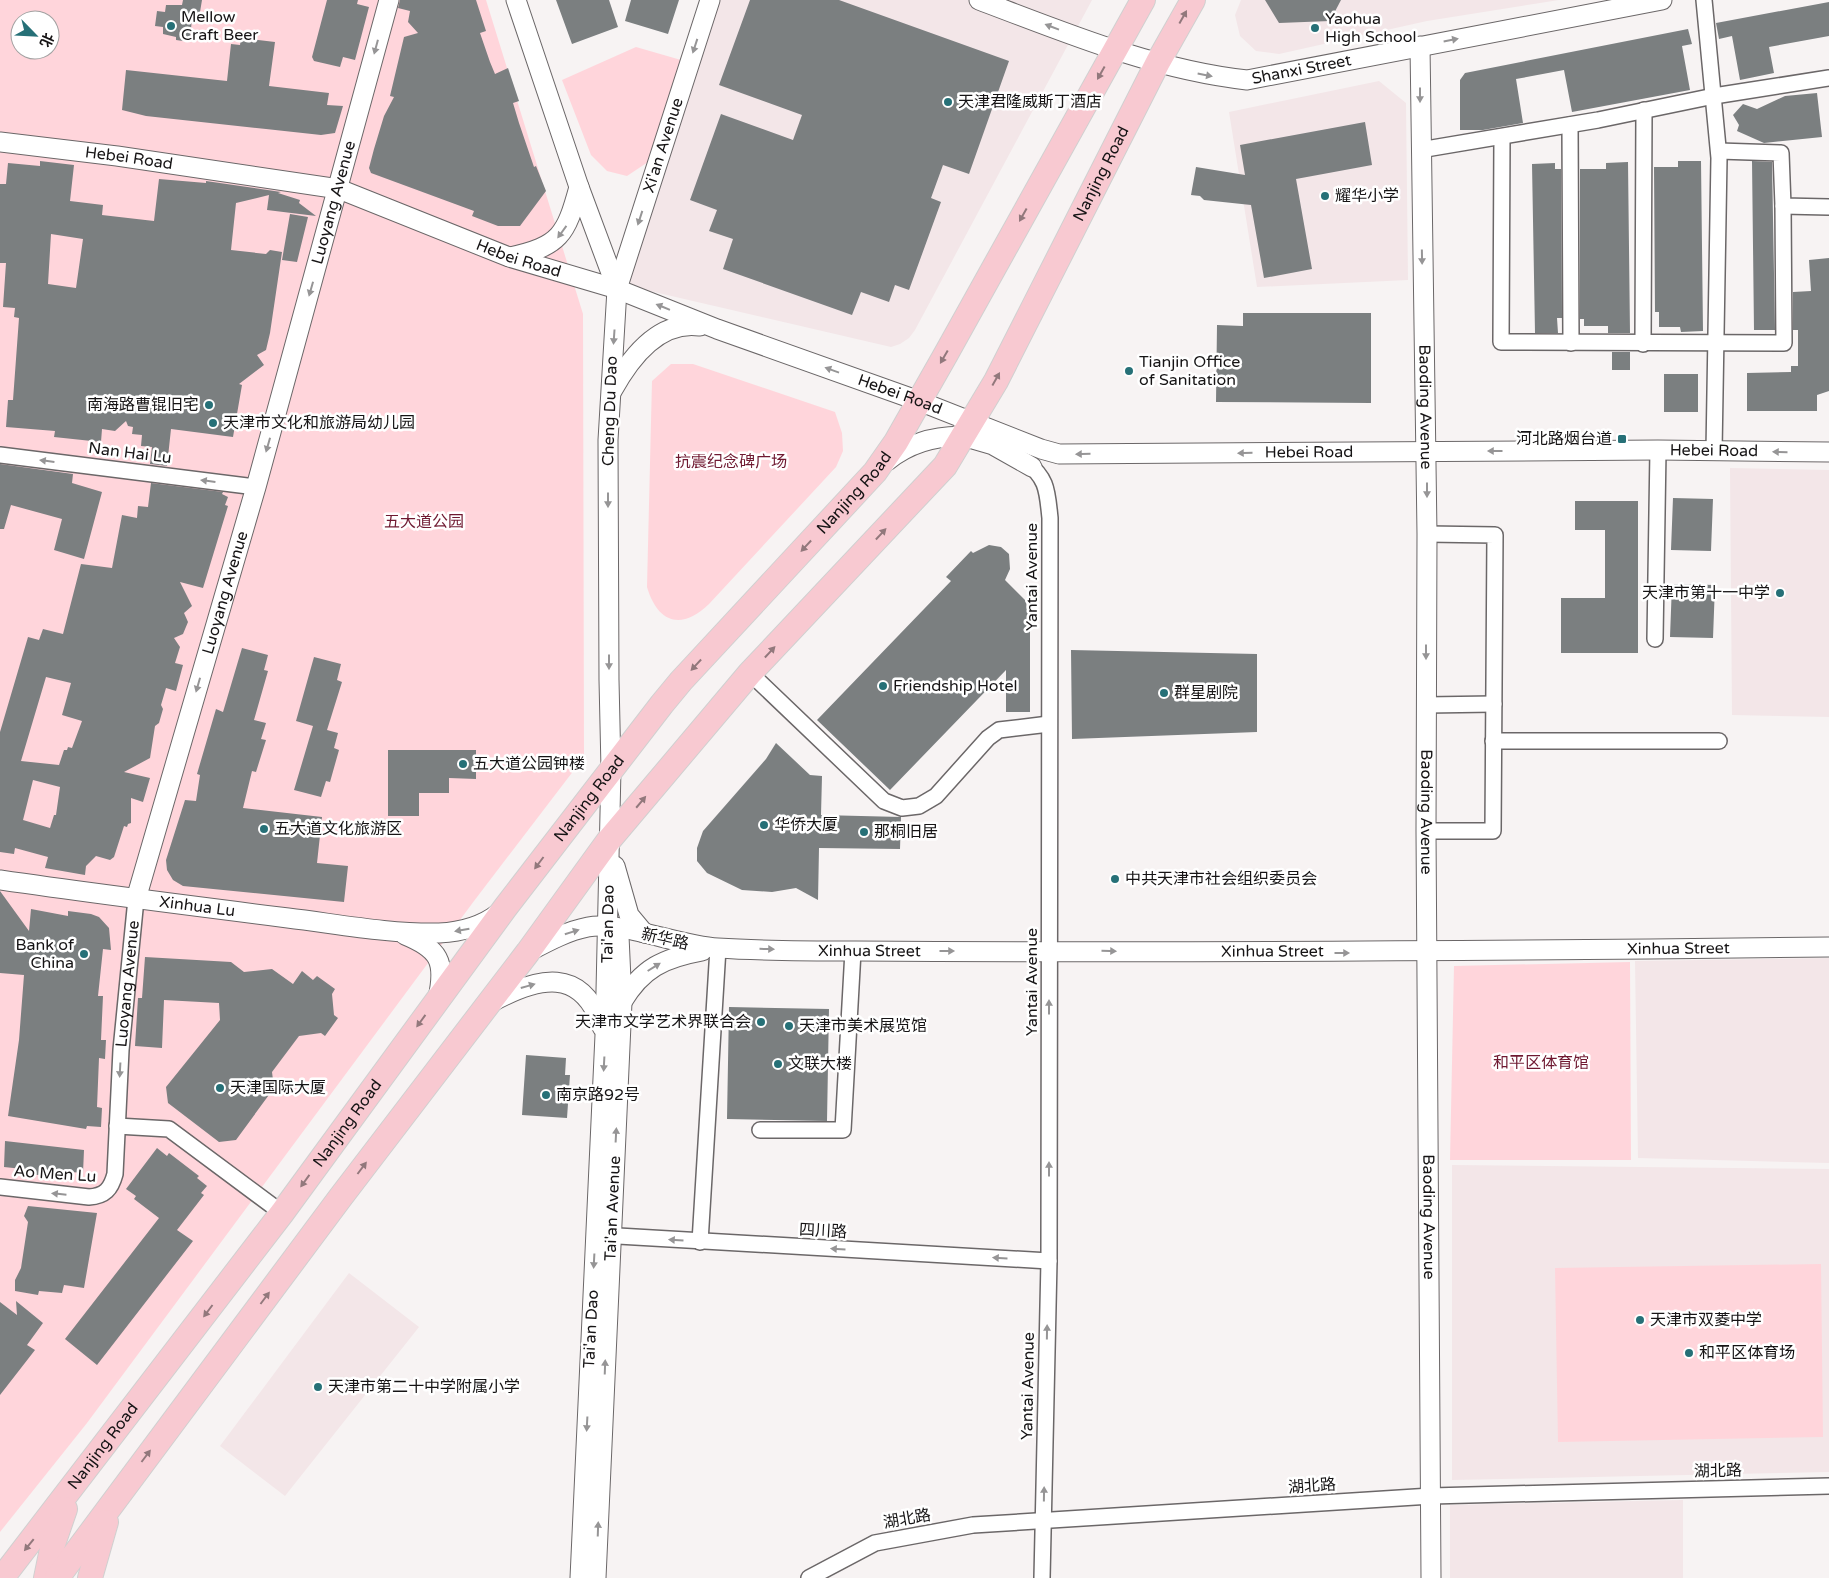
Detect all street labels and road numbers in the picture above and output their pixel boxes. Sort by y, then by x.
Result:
street label: Shanxi Street [1250,50,1353,89]
street label: Xi'an Avenue [639,95,688,195]
street label: Nanjing Road [1069,123,1134,225]
street label: Luoyang Avenue [307,138,360,267]
street label: Hebei Road [84,142,174,174]
street label: Hebei Road [473,235,564,282]
street label: Baoding Avenue [1414,344,1436,470]
street label: Cheng Du Dao [598,356,622,466]
street label: Hebei Road [855,370,945,419]
street label: Nan Hai Lu [87,438,173,468]
street label: Hebei Road [1670,440,1758,461]
street label: Hebei Road [1265,442,1353,463]
street label: Nanjing Road [812,448,896,538]
street label: Yantai Avenue [1022,523,1042,631]
street label: Luoyang Avenue [198,529,253,657]
street label: Baoding Avenue [1416,749,1436,875]
street label: Nanjing Road [550,751,629,846]
street label: Tai'an Dao [597,885,619,963]
street label: Xinhua Lu [158,892,236,921]
street label: Luoyang Avenue [111,920,144,1048]
street label: 新华路 [639,924,691,954]
street label: Yantai Avenue [1022,928,1042,1036]
street label: Xinhua Street [1627,938,1730,959]
street label: Xinhua Street [818,941,921,961]
street label: Xinhua Street [1221,941,1324,962]
street label: Nanjing Road [309,1076,386,1171]
street label: Baoding Avenue [1418,1154,1439,1280]
street label: Tai'an Avenue [600,1155,625,1261]
street label: Ao Men Lu [13,1161,97,1187]
street label: 四川路 [799,1220,847,1242]
street label: Tai'an Dao [579,1289,603,1369]
street label: Yantai Avenue [1017,1332,1039,1440]
street label: Nanjing Road [63,1399,143,1494]
street label: 湖北路 [1694,1461,1742,1481]
street label: 湖北路 [1287,1474,1337,1498]
street label: 湖北路 [882,1505,932,1533]

